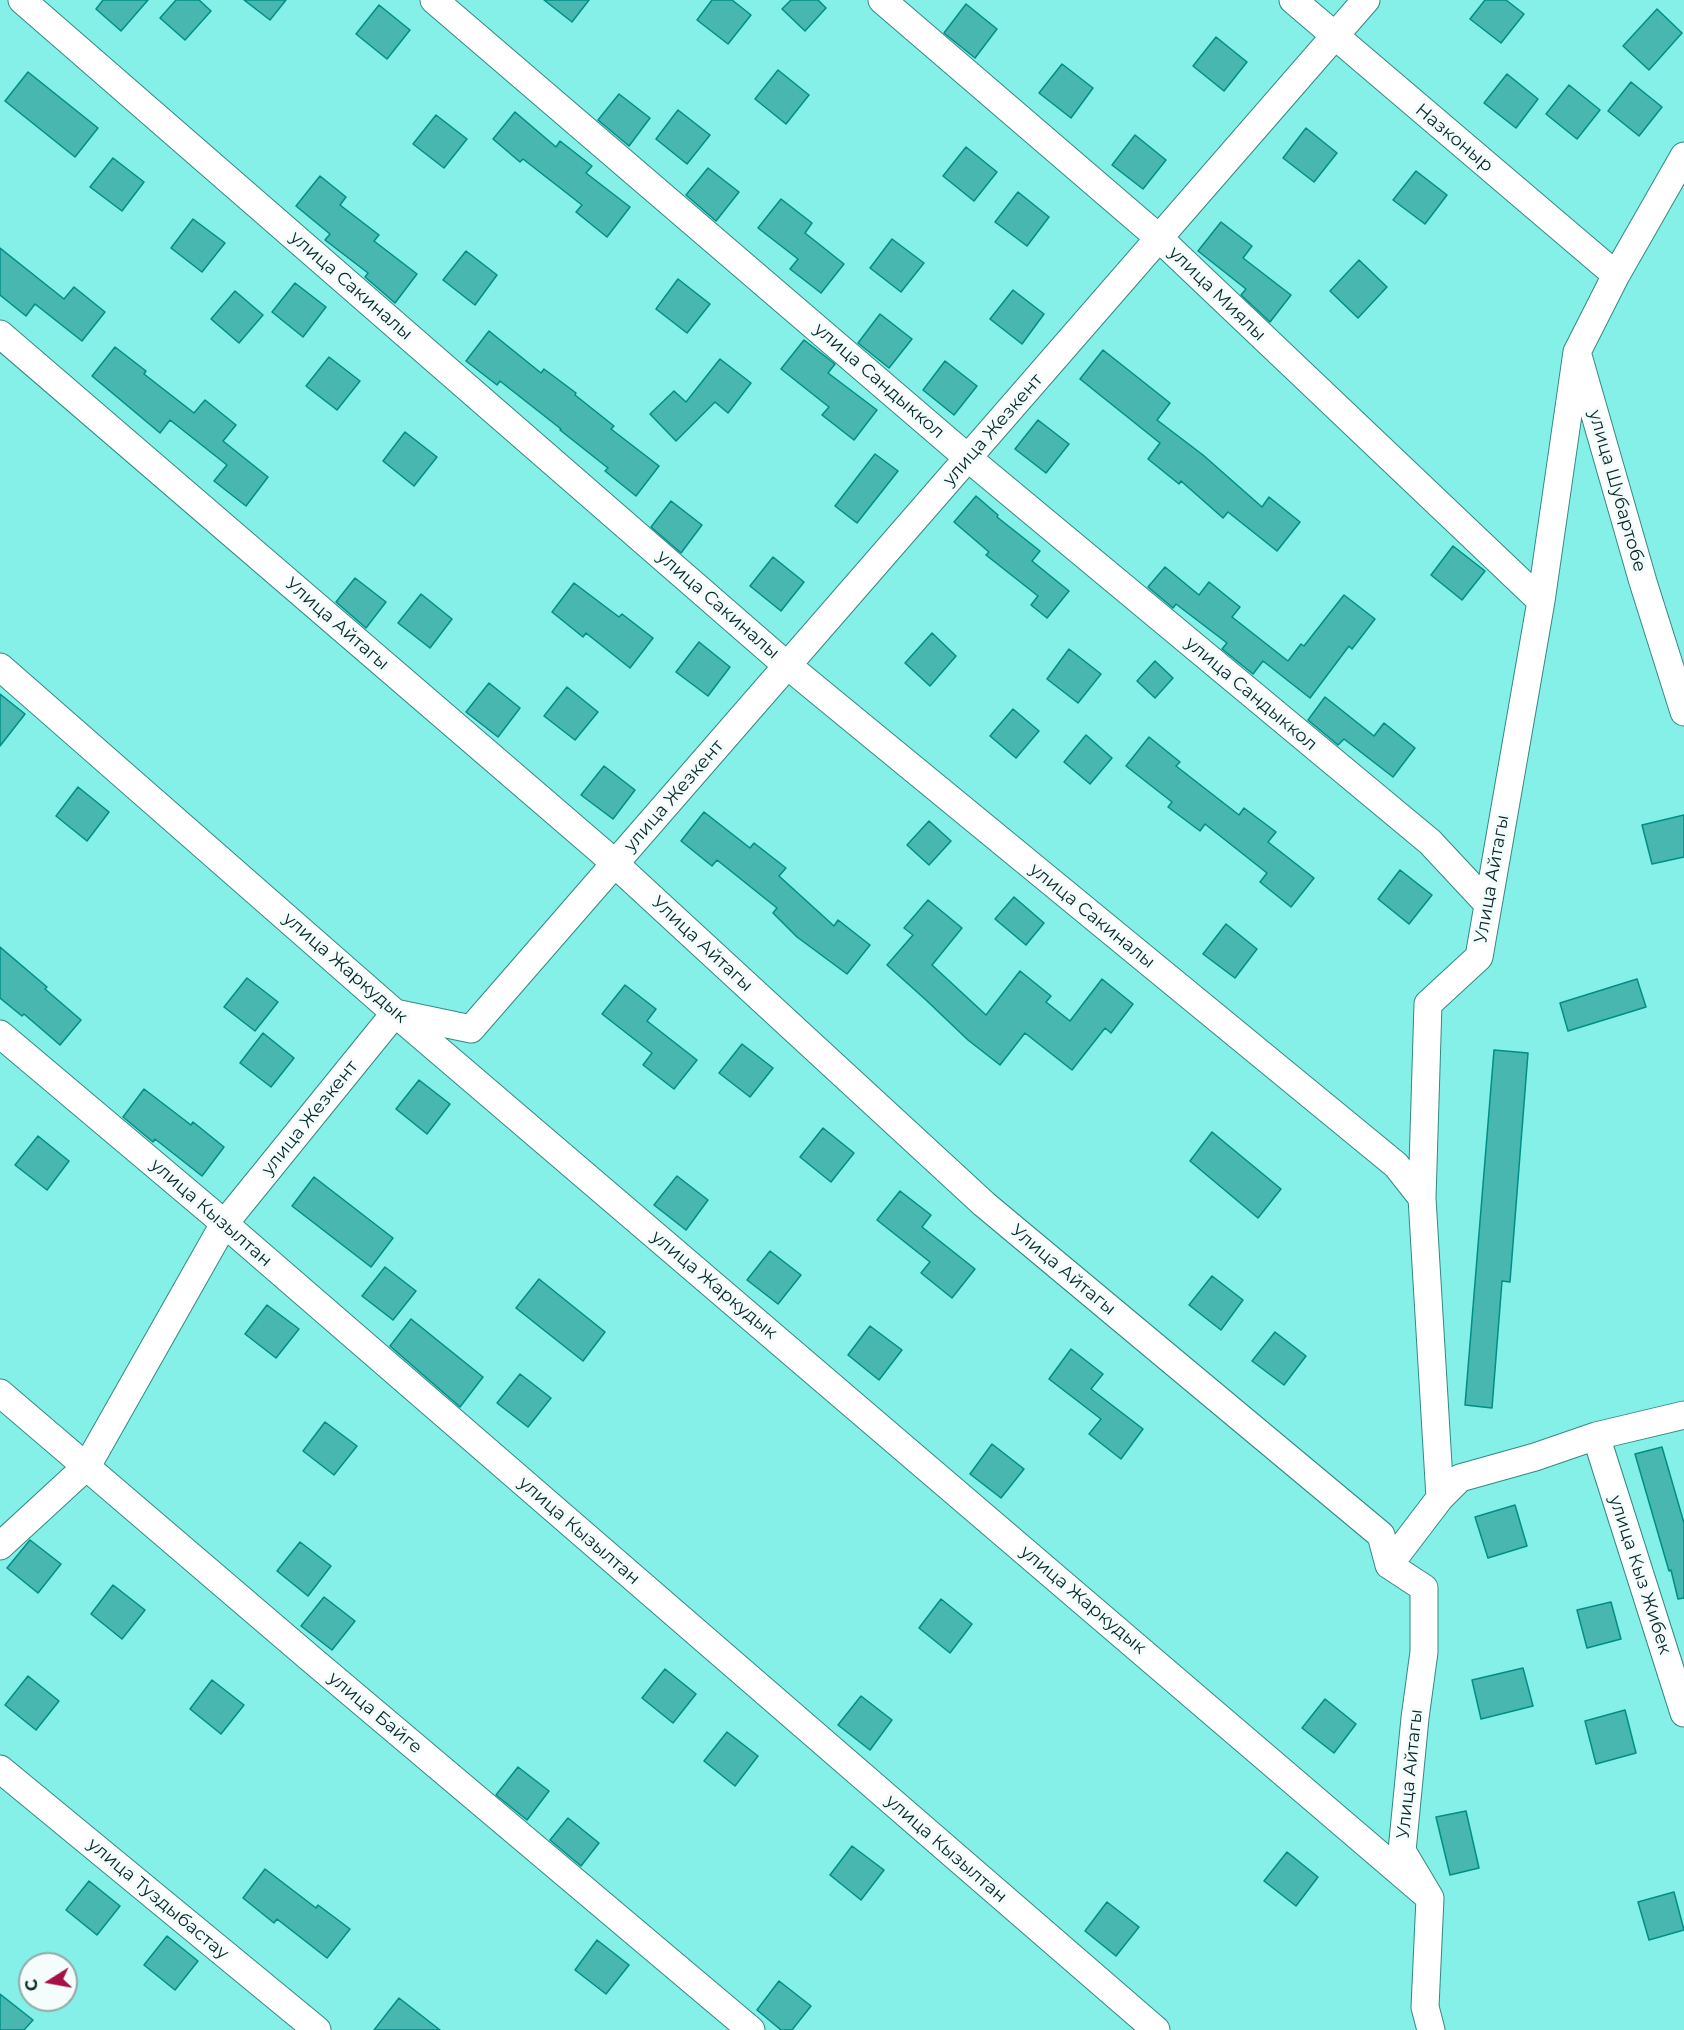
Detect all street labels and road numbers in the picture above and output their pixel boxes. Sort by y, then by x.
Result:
street label: Назконыр [1411,99,1497,177]
street label: улица Сакиналы [285,227,417,345]
street label: улица Миялы [1164,242,1270,346]
street label: улица Сандыккол [809,319,949,443]
street label: улица Жезкент [939,370,1047,490]
street label: улица Шубартобе [1584,408,1650,574]
street label: улица Сакиналы [652,546,784,664]
street label: Улица Айтагы [281,573,393,675]
street label: улица Сандыккол [1181,633,1321,755]
street label: улица Жезкент [620,736,728,856]
street label: Улица Айтагы [1470,813,1514,945]
street label: улица Сакиналы [1025,859,1159,973]
street label: Улица Айтагы [647,892,757,996]
street label: улица Жаркудык [278,908,412,1028]
street label: улица Жезкент [257,1056,363,1180]
street label: улица Кызылтан [146,1154,276,1272]
street label: Улица Айтагы [1006,1220,1120,1320]
street label: улица Жаркудык [647,1226,781,1344]
street label: улица Кызылтан [514,1472,644,1590]
street label: улица Кыз Жибек [1604,1493,1676,1657]
street label: улица Жаркудык [1016,1541,1150,1659]
street label: улица Байге [324,1667,426,1759]
street label: Улица Айтагы [1392,1708,1428,1840]
street label: улица Кызылтан [881,1790,1011,1908]
street label: улица Туздыбастау [83,1834,233,1964]

